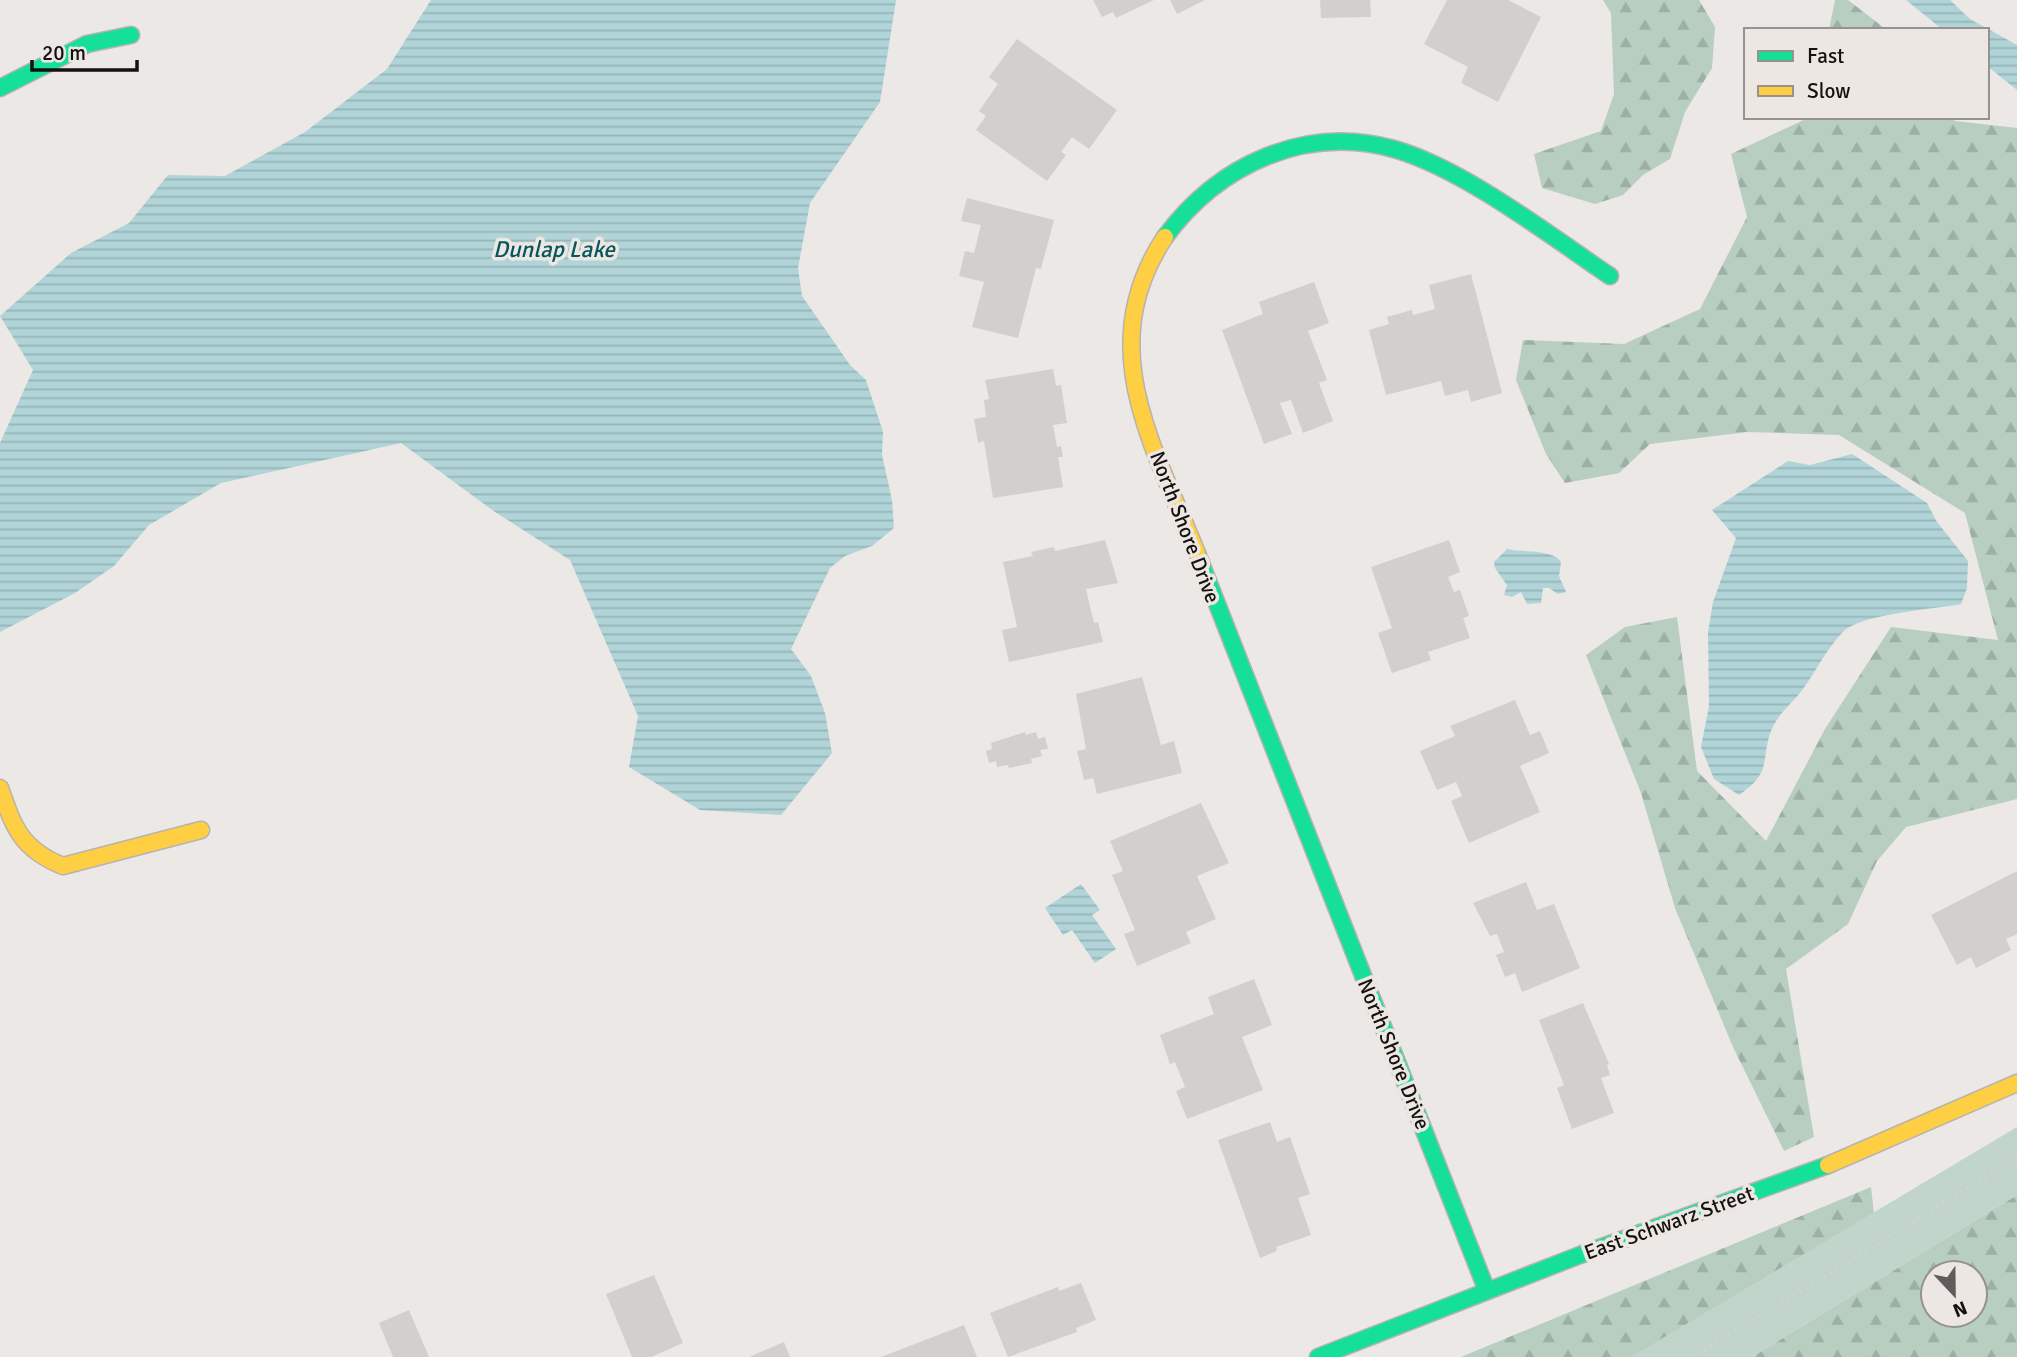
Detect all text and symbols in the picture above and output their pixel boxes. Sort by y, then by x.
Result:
scale bar [32,28,136,72]
legend [1744,28,1989,119]
text: 20 m [42,40,86,66]
text: Fast [1807,43,1844,69]
text: Slow [1807,78,1851,104]
water label: Dunlap Lake [493,235,616,264]
street label: North Shore Drive [1144,448,1226,606]
street label: North Shore Drive [1352,975,1436,1133]
street label: East Schwarz Street [1581,1180,1757,1266]
north arrow [1919,1259,1989,1329]
text: N [1949,1295,1971,1322]

